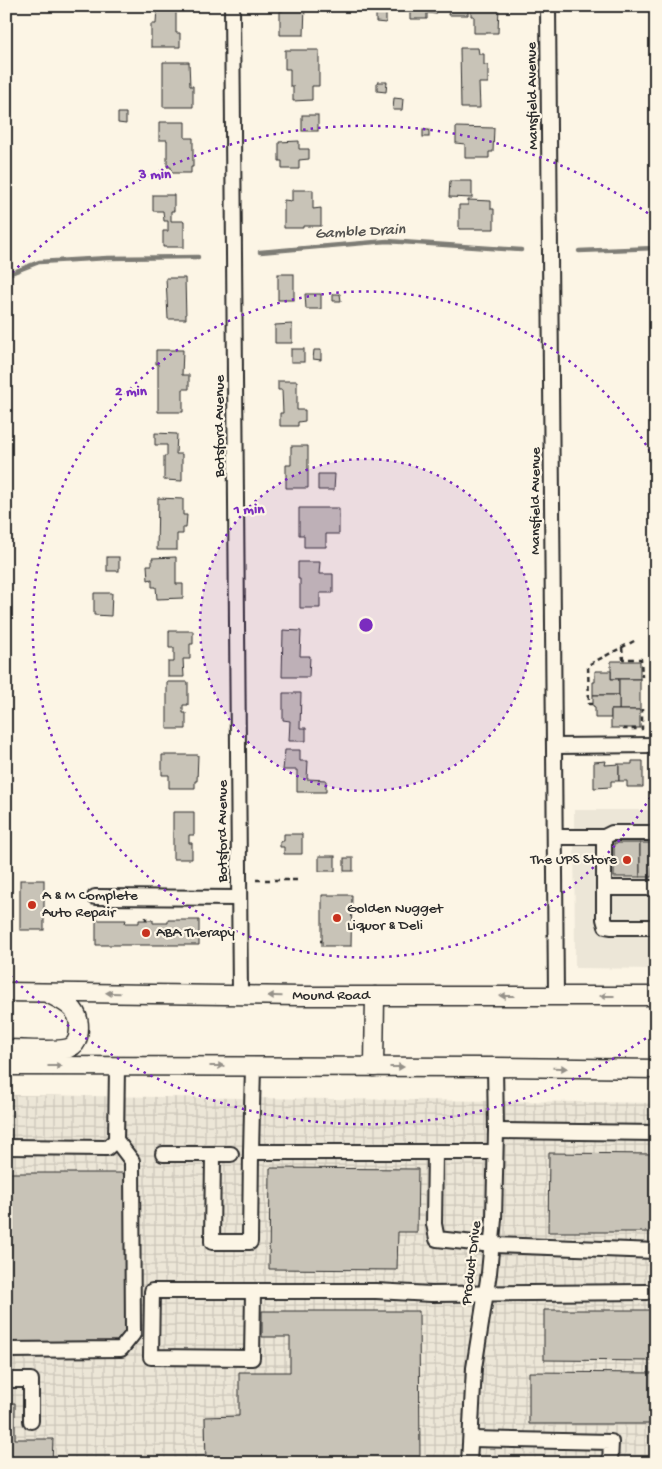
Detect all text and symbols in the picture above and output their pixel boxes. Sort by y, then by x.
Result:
street label: Mansfield Avenue [523,42,543,150]
text: 3 min [138,166,172,184]
water label: Gamble Drain [314,221,406,245]
street label: Botsford Avenue [211,375,229,478]
text: 2 min [115,383,148,401]
street label: Mansfield Avenue [527,447,545,555]
text: 1 min [233,501,265,519]
centre of rings [357,616,375,634]
street label: Botsford Avenue [214,780,232,883]
place label: The UPS Store [530,851,617,869]
marker: The UPS Store [621,854,633,866]
place label: A & M Complete Auto Repair [42,887,138,922]
marker: A & M Complete Auto Repair [26,899,38,911]
place label: Golden Nugget Liquor & Deli [347,900,444,935]
marker: Golden Nugget Liquor & Deli [331,912,343,924]
place label: ABA Therapy [156,924,236,942]
marker: ABA Therapy [140,927,152,939]
street label: Mound Road [292,987,371,1005]
one-way arrow [104,989,120,997]
one-way arrow [267,991,283,999]
one-way arrow [499,991,515,999]
one-way arrow [599,992,615,1000]
one-way arrow [47,1062,63,1070]
one-way arrow [210,1062,226,1070]
one-way arrow [390,1063,406,1071]
one-way arrow [552,1064,568,1072]
street label: Product Drive [458,1220,486,1307]

